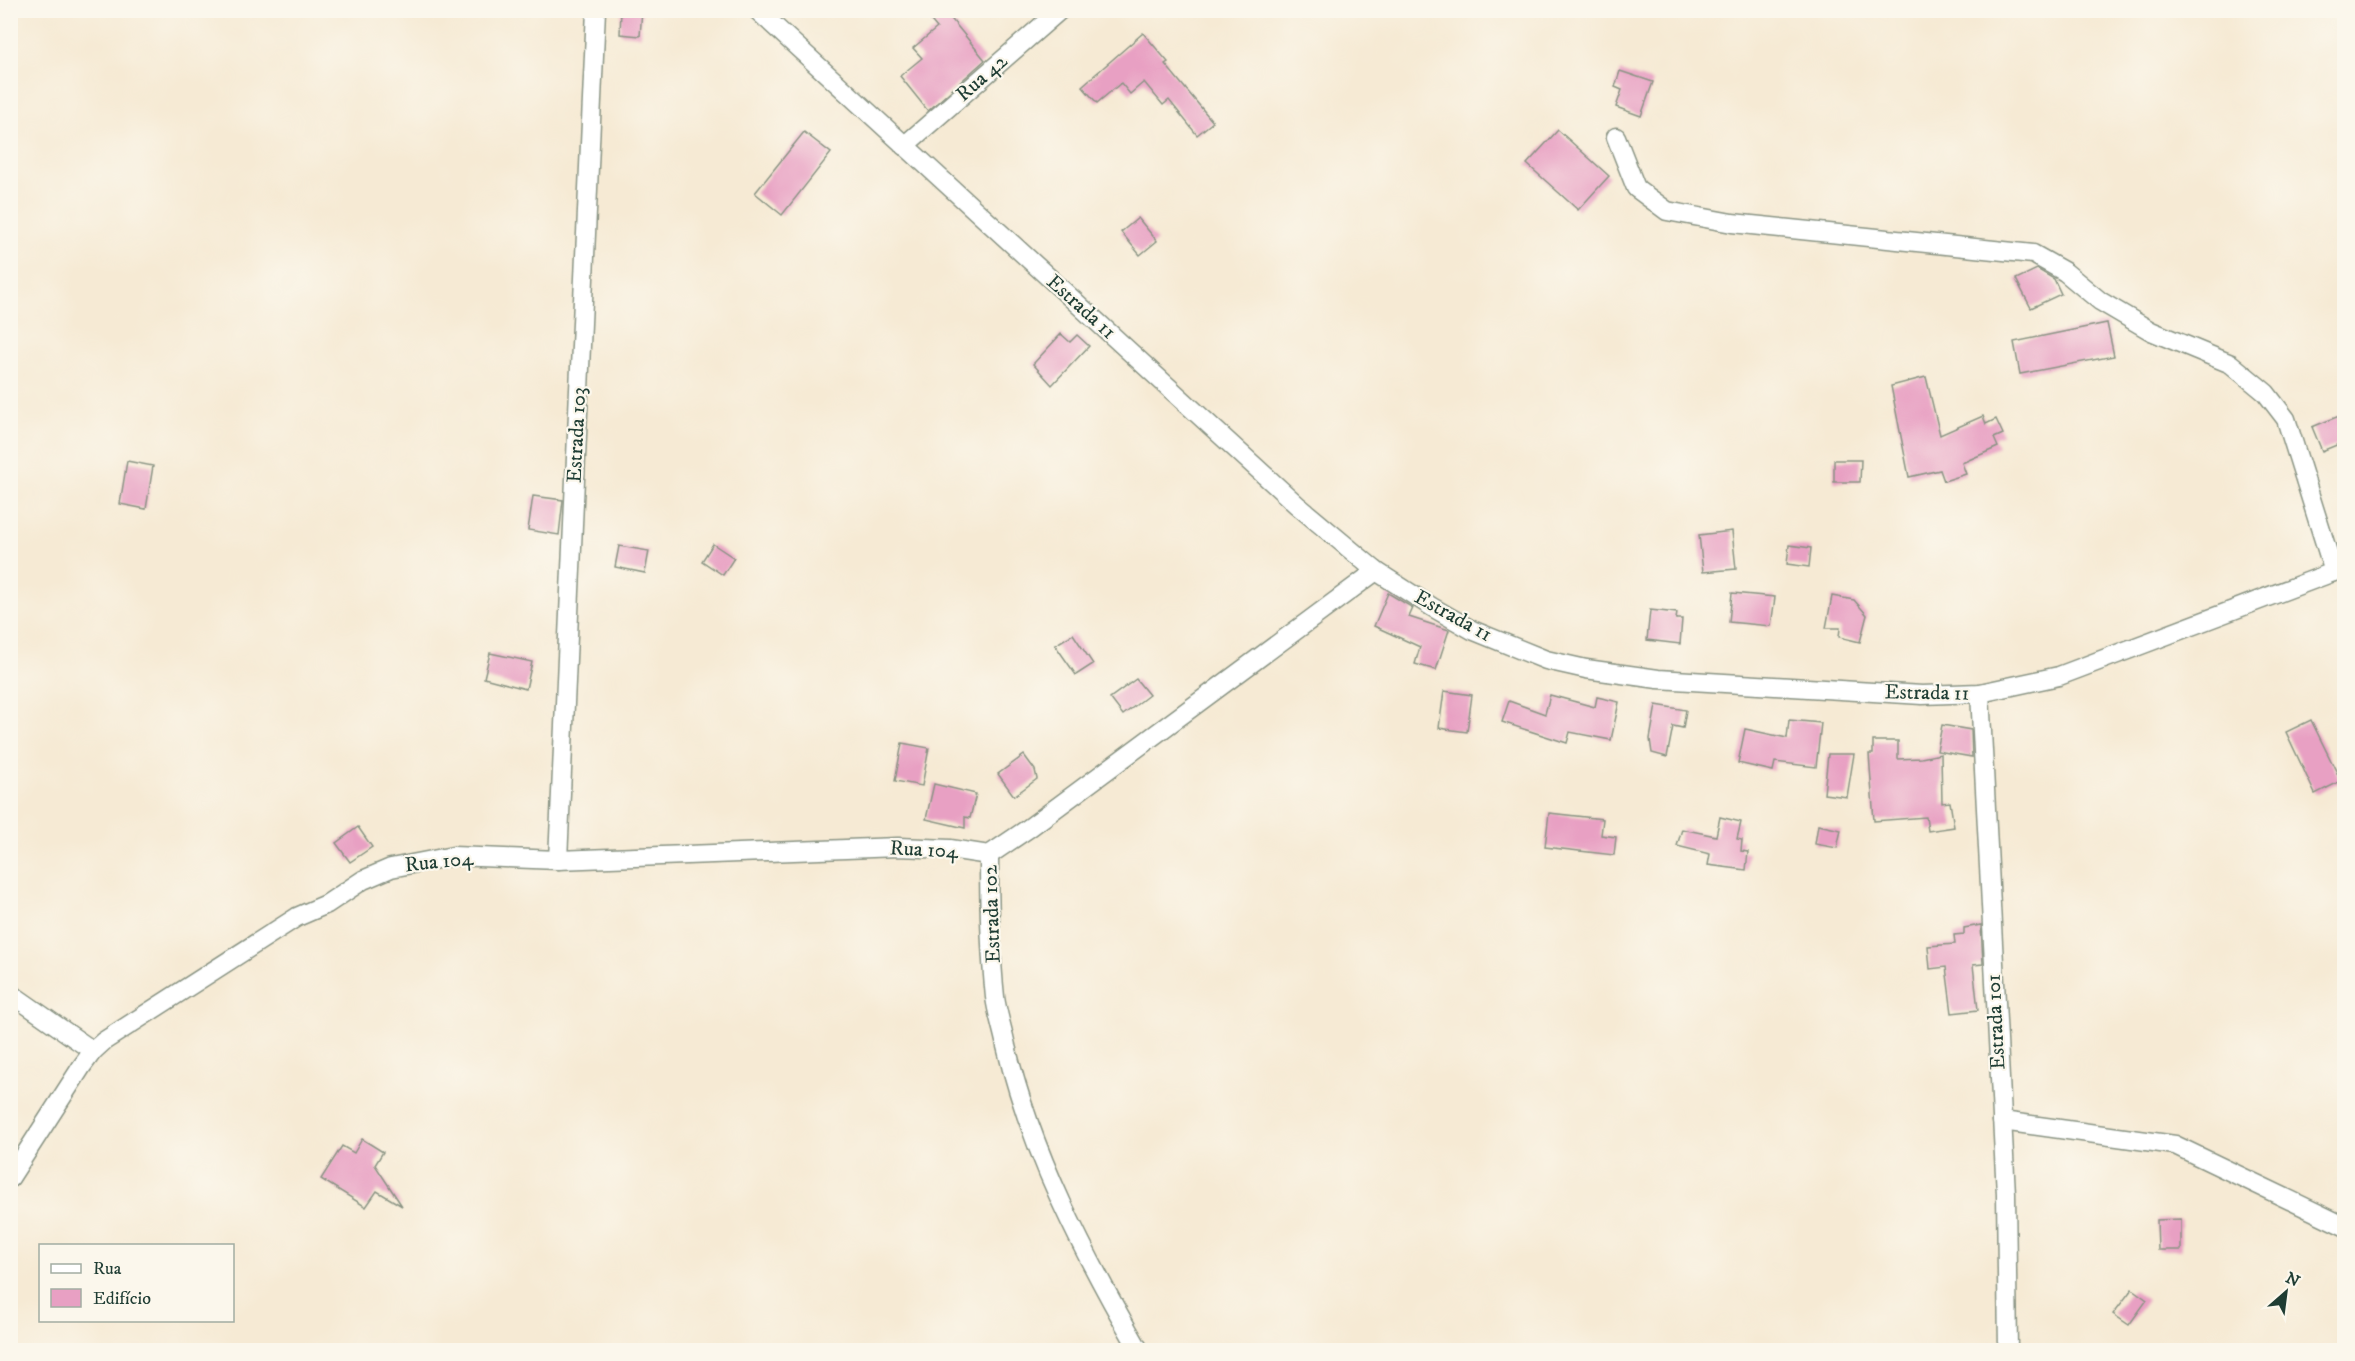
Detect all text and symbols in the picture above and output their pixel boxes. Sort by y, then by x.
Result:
street label: Rua 42 [951,48,1014,107]
street label: Estrada 11 [1041,269,1121,345]
street label: Estrada 103 [562,386,592,484]
street label: Estrada 11 [1410,584,1496,648]
street label: Estrada 11 [1884,679,1970,707]
street label: Rua 104 [889,835,960,865]
street label: Rua 104 [404,845,475,879]
street label: Estrada 102 [977,864,1007,964]
street label: Estrada 101 [1981,973,2011,1071]
legend [39,1244,234,1322]
text: Rua [93,1258,122,1280]
north arrow [2256,1262,2316,1322]
text: N [2282,1268,2303,1292]
text: Edifício [93,1288,151,1310]

